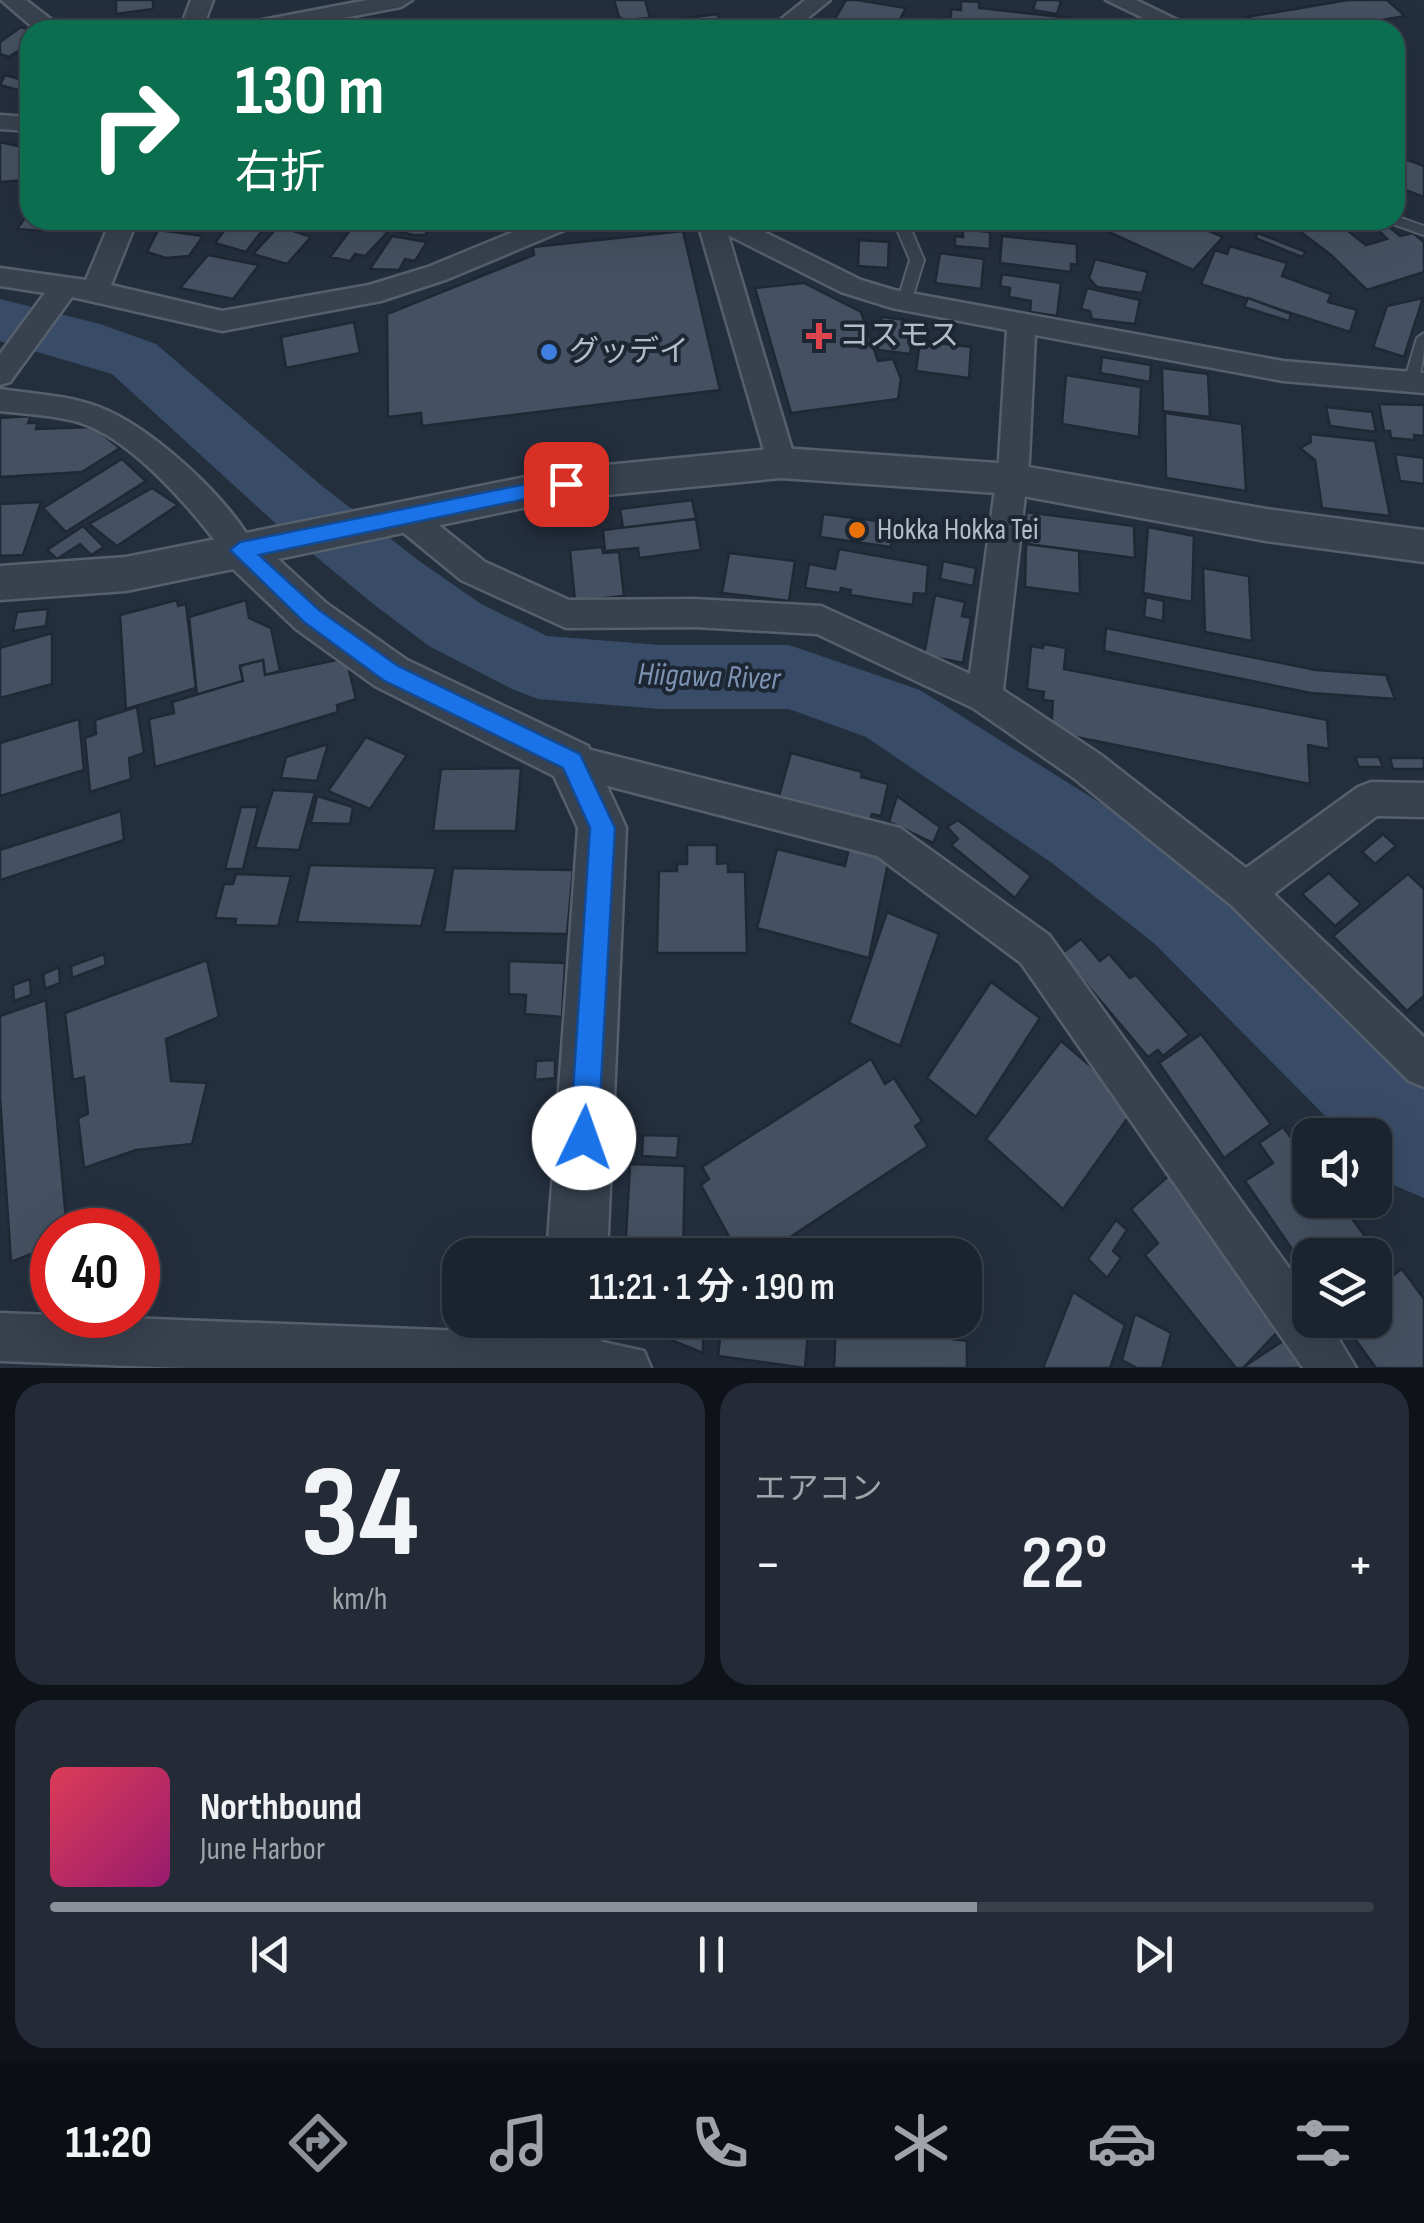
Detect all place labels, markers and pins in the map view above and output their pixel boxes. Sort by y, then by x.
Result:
place label: コスモス [839,318,959,354]
marker: コスモス [808,325,830,347]
place label: グッデイ [569,334,689,370]
marker: グッデイ [538,341,560,363]
pin [524,442,609,527]
place label: Hokka Hokka Tei [877,512,1039,548]
marker: Hokka Hokka Tei [846,519,868,541]

